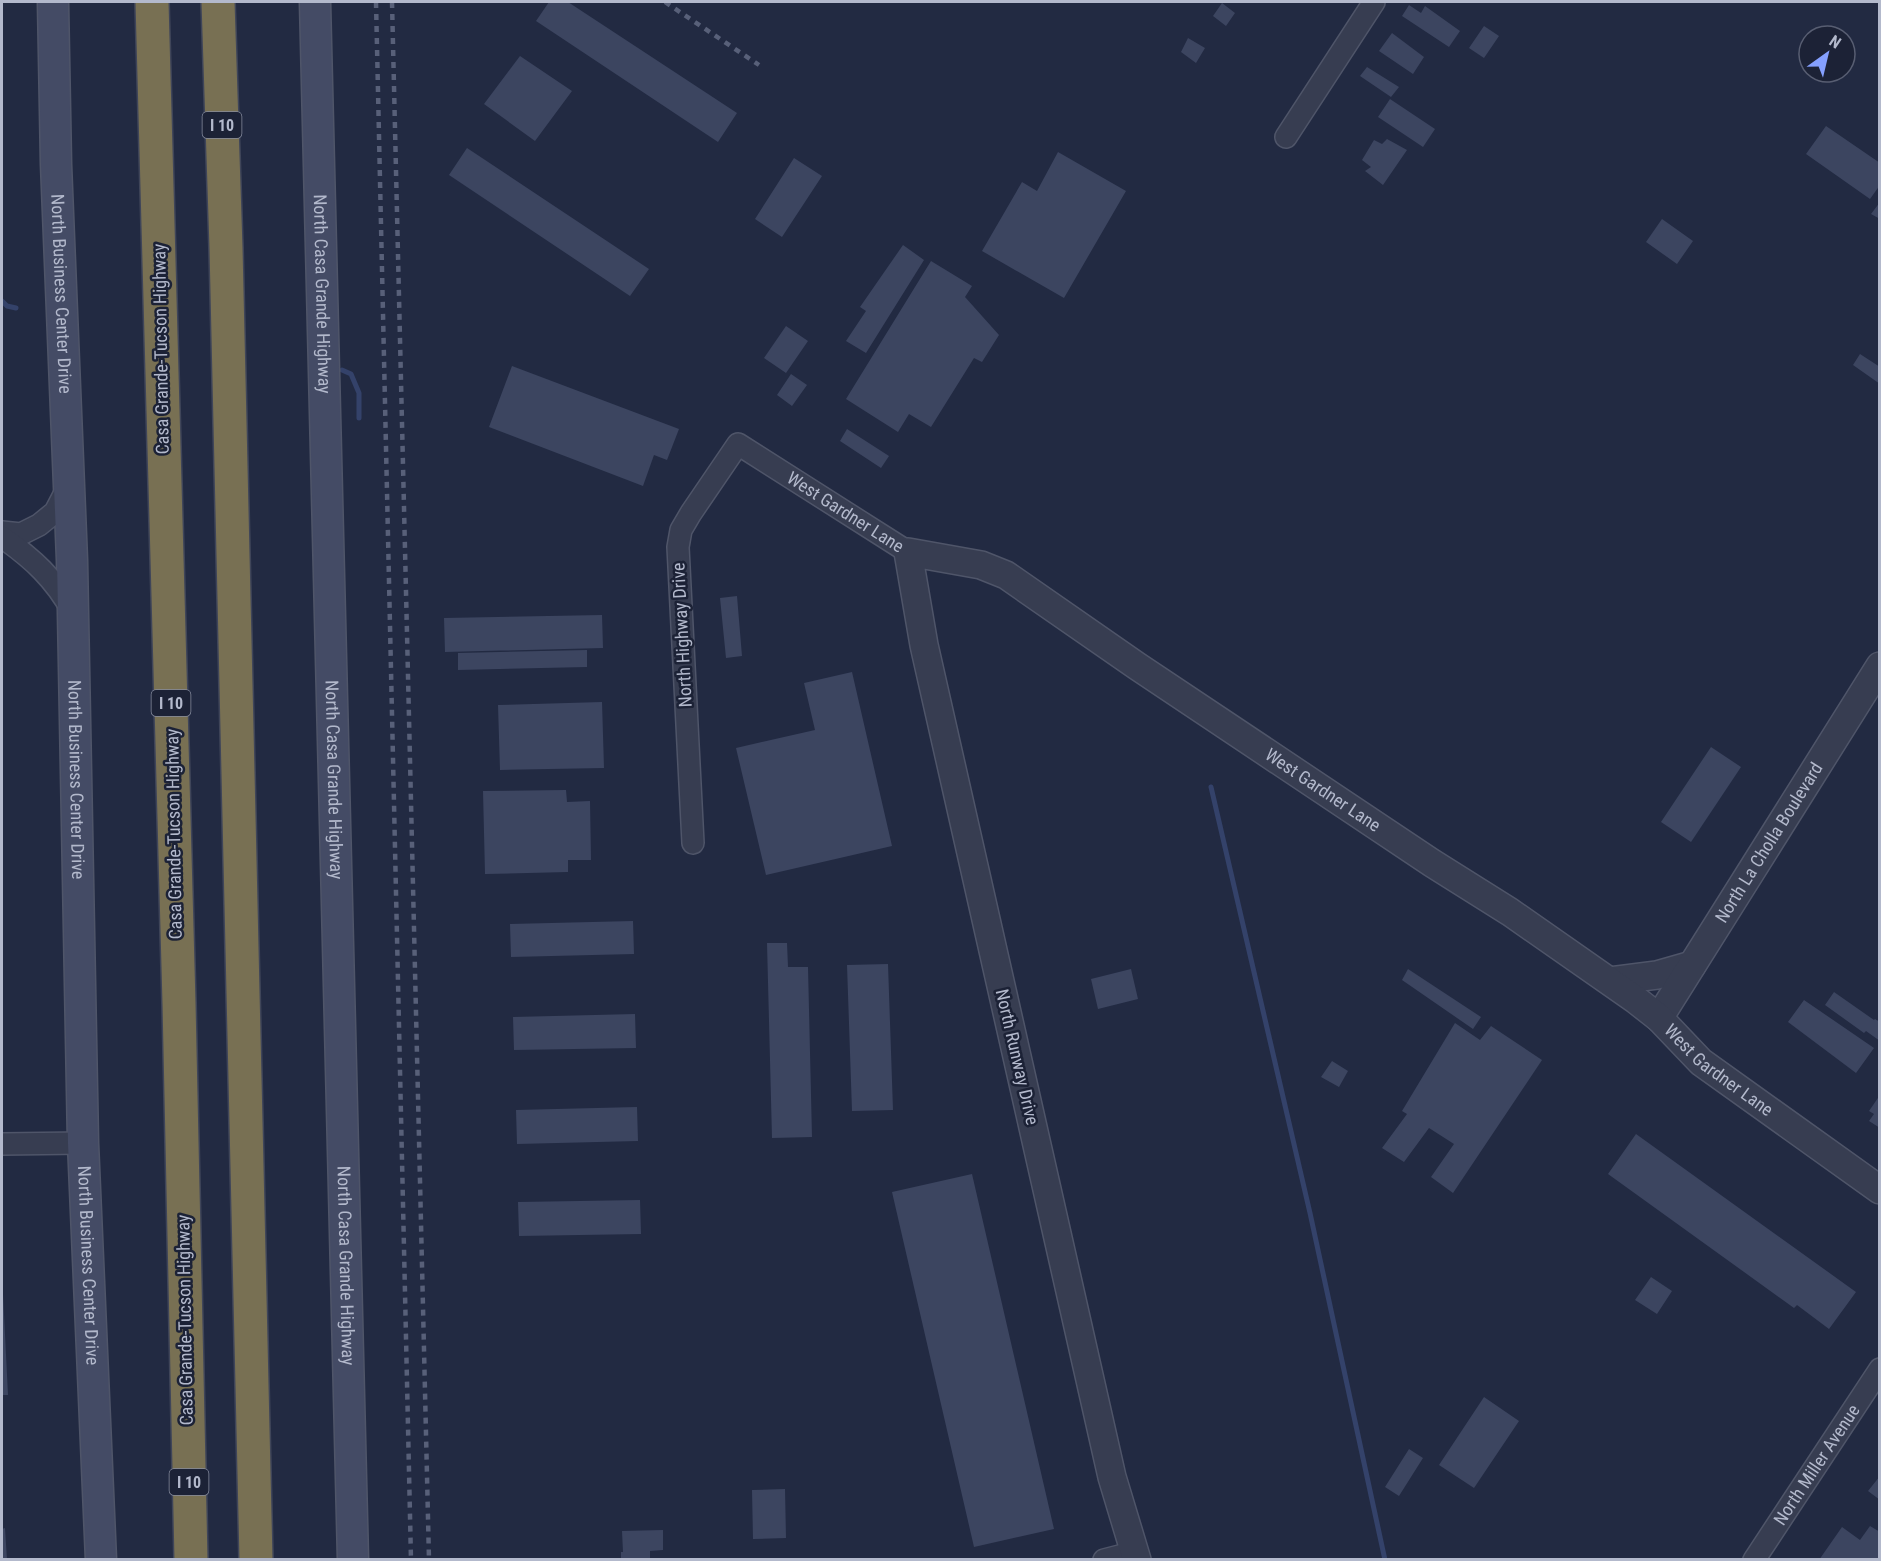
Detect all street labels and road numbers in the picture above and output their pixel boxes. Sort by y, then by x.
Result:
road number: I 10 [202,112,242,138]
street label: North Business Center Drive [47,194,76,394]
street label: North Casa Grande Highway [310,194,336,394]
street label: Casa Grande-Tucson Highway [148,243,173,455]
street label: West Gardner Lane [783,467,908,557]
street label: North Highway Drive [667,562,696,708]
street label: North Business Center Drive [64,680,89,880]
street label: North Casa Grande Highway [322,680,347,880]
road number: I 10 [152,690,190,716]
street label: Casa Grande-Tucson Highway [161,728,186,940]
street label: West Gardner Lane [1261,744,1385,836]
street label: North La Cholla Boulevard [1711,758,1827,926]
street label: North Runway Drive [992,987,1043,1127]
street label: West Gardner Lane [1660,1019,1777,1120]
street label: North Business Center Drive [74,1165,104,1366]
street label: North Casa Grande Highway [333,1166,359,1366]
street label: Casa Grande-Tucson Highway [172,1214,197,1426]
street label: North Miller Avenue [1769,1400,1864,1529]
road number: I 10 [170,1469,208,1495]

